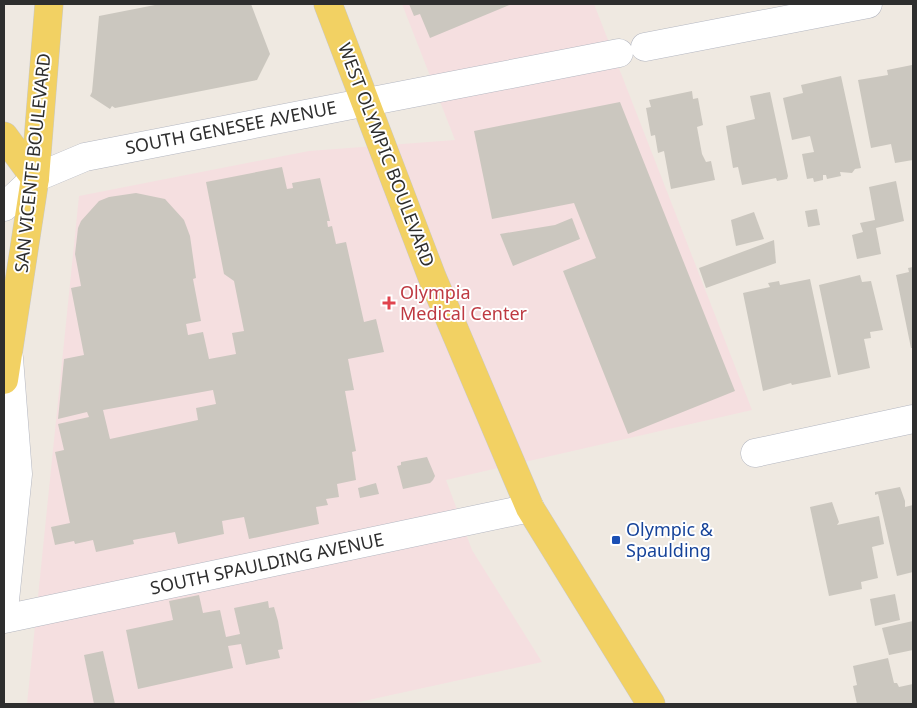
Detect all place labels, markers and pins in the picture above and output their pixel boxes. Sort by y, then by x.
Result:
place label: Olympia Medical Center [400,280,528,325]
marker: Olympia Medical Center [382,296,396,310]
place label: Olympic & Spaulding [626,517,714,562]
marker: Olympic & Spaulding [610,534,622,546]

